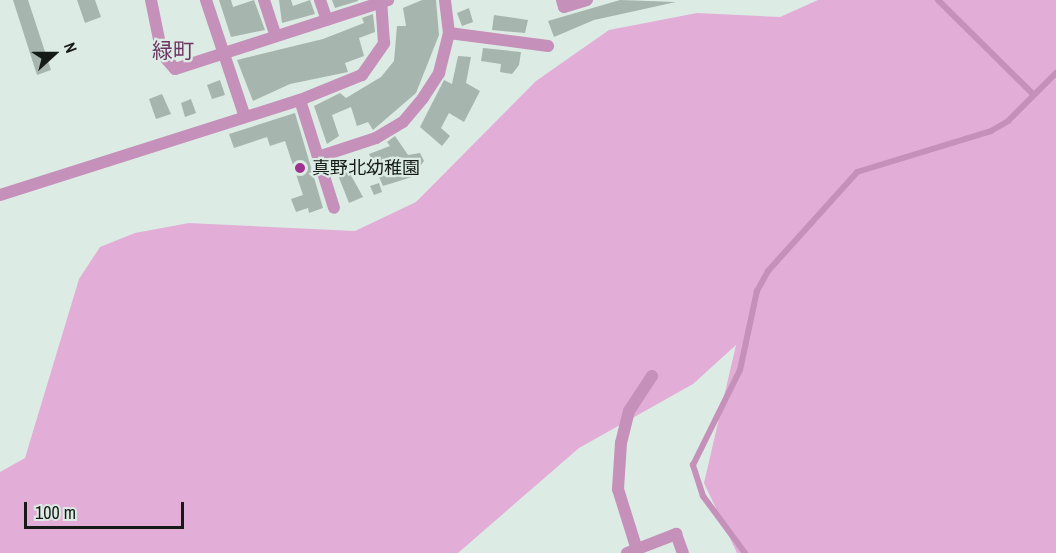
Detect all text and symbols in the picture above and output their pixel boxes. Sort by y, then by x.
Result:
north arrow [24,24,84,84]
district label: 緑町 [152,38,194,64]
text: N [59,39,83,56]
place label: 真野北幼稚園 [312,157,420,179]
marker: 真野北幼稚園 [293,161,307,175]
scale bar [27,490,188,528]
text: 100 m [35,500,76,525]

